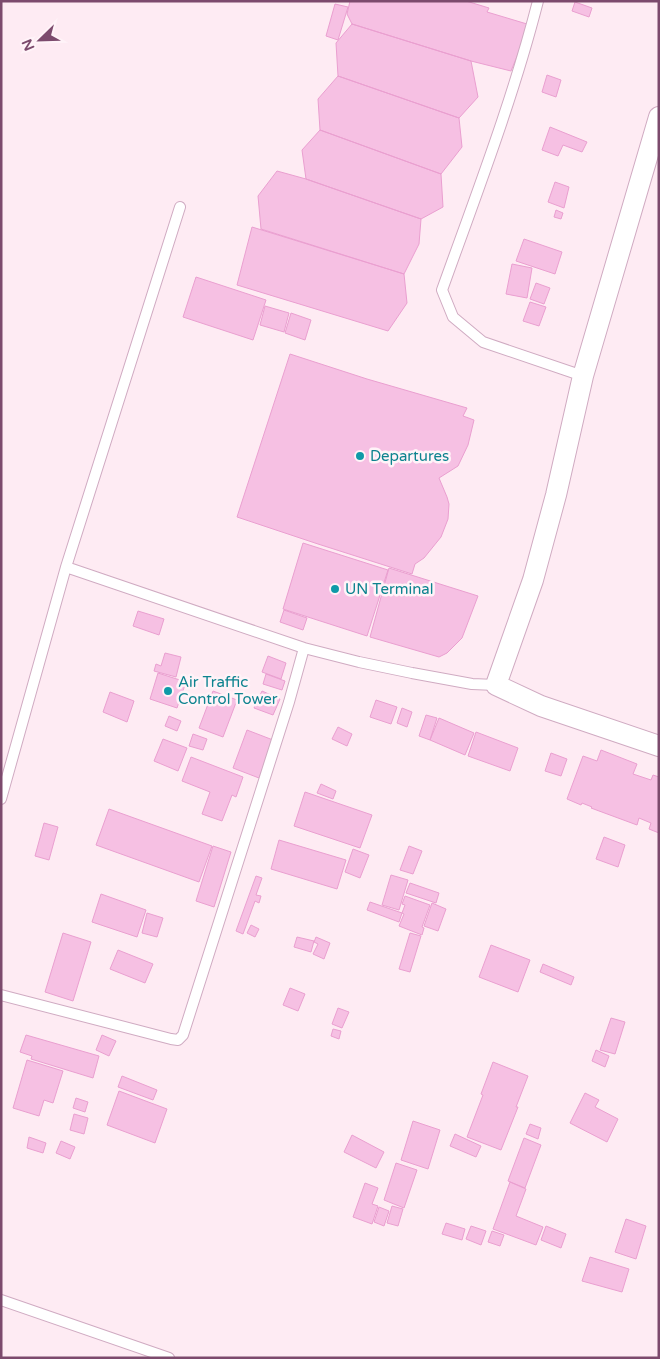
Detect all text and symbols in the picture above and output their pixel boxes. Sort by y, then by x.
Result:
north arrow [15,15,65,65]
text: N [18,36,39,53]
place label: Departures [370,447,449,465]
marker: Departures [354,450,366,462]
place label: UN Terminal [345,580,434,598]
marker: UN Terminal [329,583,341,595]
place label: Air Traffic Control Tower [178,673,278,708]
marker: Air Traffic Control Tower [162,685,174,697]

